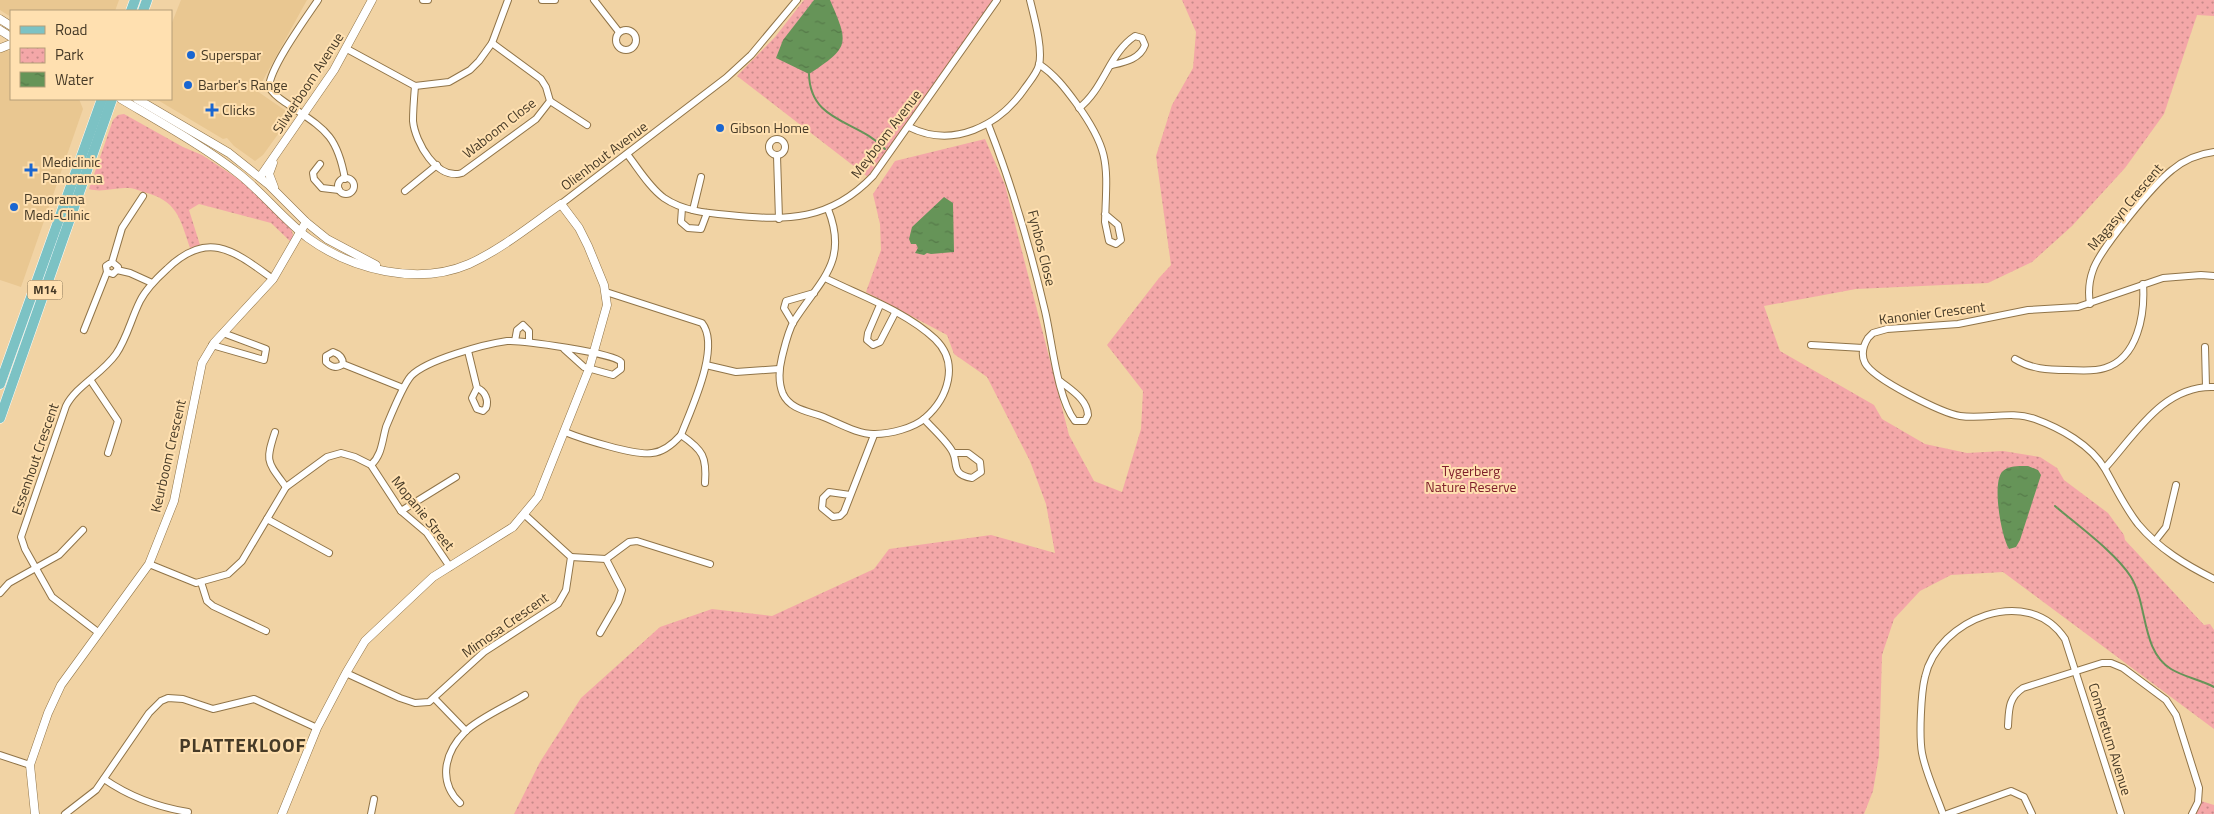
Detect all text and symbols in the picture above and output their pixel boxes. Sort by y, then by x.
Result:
legend [10,10,172,100]
text: Road [55,18,87,41]
street label: Silwerboom Avenue [267,28,348,138]
text: Park [55,43,84,66]
place label: Superspar [201,44,261,65]
marker: Superspar [185,49,197,61]
text: Water [55,68,94,91]
place label: Barber's Range [198,74,288,95]
marker: Barber's Range [182,79,194,91]
street label: Meyboom Avenue [845,85,926,182]
street label: Waboom Close [458,92,540,163]
place label: Clicks [222,99,255,120]
marker: Clicks [206,104,218,116]
street label: Olienhout Avenue [556,116,652,195]
place label: Gibson Home [730,117,809,138]
marker: Gibson Home [714,122,726,134]
place label: Mediclinic Panorama [42,151,103,188]
street label: Magasyn Crescent [2082,158,2167,255]
marker: Mediclinic Panorama [24,163,38,177]
place label: Panorama Medi-Clinic [24,188,90,225]
marker: Panorama Medi-Clinic [8,201,20,213]
street label: Fynbos Close [1023,208,1062,288]
road number: M14 [28,280,62,300]
street label: Kanonier Crescent [1878,296,1986,329]
street label: Keurboom Crescent [144,397,191,514]
street label: Essenhout Crescent [6,400,64,518]
park label: Tygerberg Nature Reserve [1425,460,1517,497]
street label: Mopanie Street [387,471,460,554]
street label: Mimosa Crescent [457,587,553,662]
street label: Combretum Avenue [2083,680,2138,798]
district label: PLATTEKLOOF [179,730,307,759]

